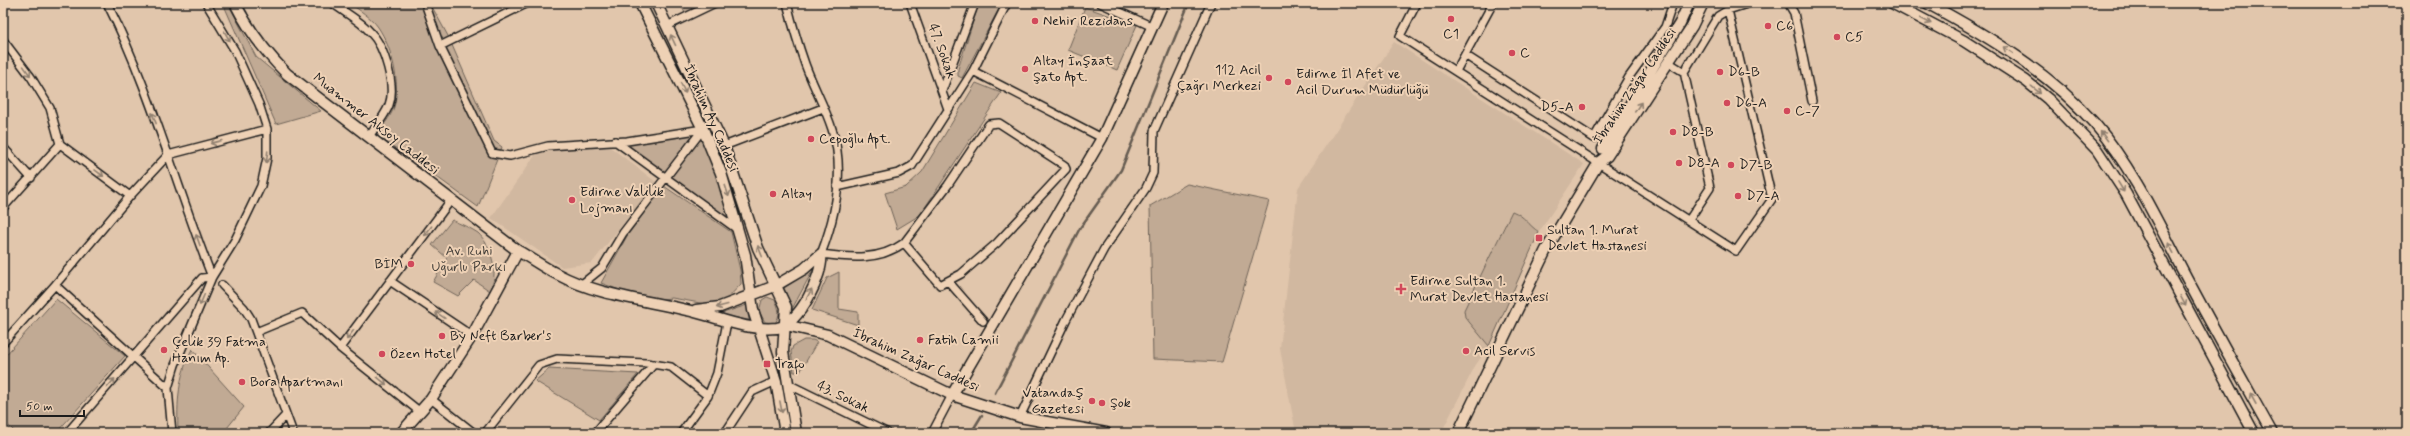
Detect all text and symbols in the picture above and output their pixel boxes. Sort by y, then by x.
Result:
place label: Nehir Rezidans [1043,12,1133,30]
marker: C1 [1446,14,1456,24]
marker: Nehir Rezidans [1030,16,1040,26]
place label: C6 [1776,17,1793,35]
one-way arrow [1920,18,1932,26]
street label: 47. Sokak [924,21,960,81]
marker: C6 [1763,21,1773,31]
street label: İbrahim Zağar Caddesi [1589,24,1681,148]
place label: C1 [1443,25,1459,43]
place label: C5 [1845,28,1863,46]
one-way arrow [223,30,231,42]
marker: C5 [1832,32,1842,42]
one-way arrow [669,34,676,46]
place label: C [1520,44,1530,62]
one-way arrow [2002,46,2013,54]
marker: C [1507,48,1517,58]
place label: Altay İnşaat Şato Apt. [1033,52,1113,87]
street label: İbrahim Ay Caddesi [679,61,743,175]
place label: 112 Acil Çağrı Merkezi [1177,61,1261,95]
place label: D6-B [1728,63,1760,81]
marker: Altay İnşaat Şato Apt. [1020,64,1030,74]
one-way arrow [23,65,31,76]
place label: Edirne İl Afet ve Acil Durum Müdürlüğü [1296,65,1428,99]
marker: D6-B [1715,67,1725,77]
street label: Muammer Aksoy Caddesi [309,69,443,179]
marker: 112 Acil Çağrı Merkezi [1264,73,1274,83]
marker: Edirne İl Afet ve Acil Durum Müdürlüğü [1283,77,1293,87]
one-way arrow [680,82,687,94]
one-way arrow [2031,85,2042,94]
place label: D6-A [1735,94,1767,112]
place label: D5-A [1541,98,1574,116]
marker: D6-A [1722,98,1732,108]
marker: D5-A [1577,102,1587,112]
one-way arrow [1634,102,1642,113]
place label: C-7 [1795,102,1820,120]
marker: C-7 [1782,106,1792,116]
one-way arrow [149,112,157,124]
place label: D8-B [1681,123,1714,141]
marker: D8-B [1668,127,1678,137]
place label: Cepoğlu Apt. [819,130,891,149]
one-way arrow [2100,131,2109,142]
marker: Cepoğlu Apt. [806,134,816,144]
one-way arrow [209,139,222,147]
one-way arrow [263,150,271,163]
place label: D8-A [1687,154,1720,172]
place label: D7-B [1739,156,1772,174]
marker: D8-A [1674,158,1684,168]
marker: D7-B [1726,160,1736,170]
one-way arrow [94,169,105,178]
one-way arrow [2117,181,2125,192]
place label: Edirne Valilik Lojmanı [580,183,664,217]
one-way arrow [724,184,731,197]
place label: Altay [781,185,812,203]
place label: D7-A [1746,187,1780,205]
marker: Altay [768,189,778,199]
marker: D7-A [1733,191,1743,201]
marker: Edirne Valilik Lojmanı [567,195,577,205]
place label: Sultan 1. Murat Devlet Hastanesi [1547,221,1647,255]
one-way arrow [424,225,432,236]
marker: Sultan 1. Murat Devlet Hastanesi [1534,233,1544,243]
one-way arrow [194,234,202,246]
park label: Av. Ruhi Uğurlu Parkı [432,242,506,276]
one-way arrow [2167,242,2174,254]
one-way arrow [755,245,763,257]
place label: BİM [374,255,403,273]
marker: BİM [406,259,416,269]
place label: Edirne Sultan 1. Murat Devlet Hastanesi [1410,272,1548,306]
marker: Edirne Sultan 1. Murat Devlet Hastanesi [1395,283,1407,295]
one-way arrow [806,289,814,301]
one-way arrow [198,294,205,306]
one-way arrow [2180,295,2187,307]
one-way arrow [716,303,729,310]
one-way arrow [434,310,445,319]
street label: İbrahim Zağar Caddesi [850,324,982,396]
place label: By Neft Barber's [450,327,552,345]
one-way arrow [346,329,354,340]
marker: By Neft Barber's [437,331,447,341]
place label: Fatih Camii [928,331,999,349]
place label: Çelik 39 Fatma Hanım Ap. [172,333,266,368]
marker: Fatih Camii [915,335,925,345]
place label: Acil Servis [1474,342,1536,360]
marker: Çelik 39 Fatma Hanım Ap. [159,345,169,355]
place label: Özen Hotel [390,345,456,363]
marker: Acil Servis [1461,346,1471,356]
marker: Özen Hotel [377,349,387,359]
place label: Trafo [775,355,805,375]
marker: Trafo [762,359,772,369]
place label: Bora Apartmanı [250,373,344,392]
marker: Bora Apartmanı [237,377,247,387]
one-way arrow [376,377,387,386]
street label: 43. Sokak [814,377,872,417]
one-way arrow [106,378,116,388]
place label: Vatandaş Gazetesi [1023,384,1084,418]
scale bar [20,392,84,418]
one-way arrow [2248,393,2256,405]
place label: Şok [1110,394,1131,412]
marker: Vatandaş Gazetesi [1087,396,1097,406]
marker: Şok [1097,398,1107,408]
text: 50 m [26,399,53,415]
one-way arrow [777,400,785,413]

